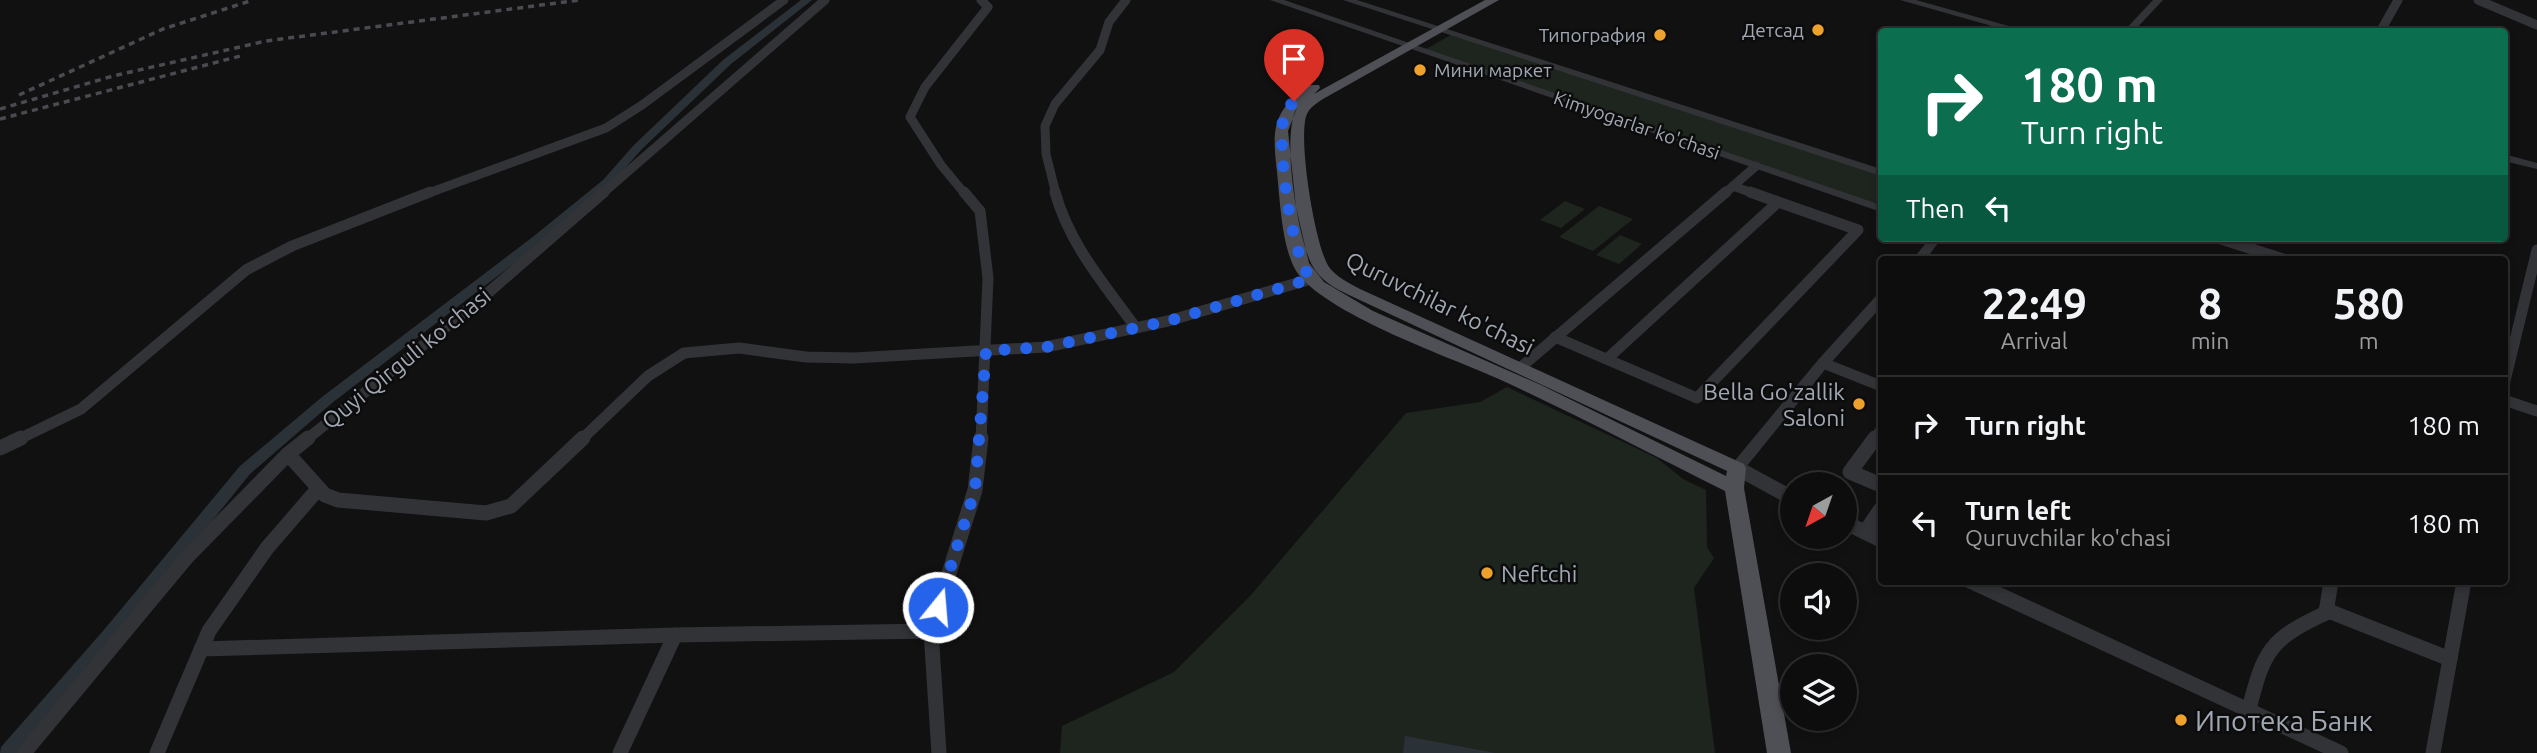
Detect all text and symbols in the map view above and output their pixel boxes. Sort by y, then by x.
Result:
place label: Детсад [1742,19,1804,41]
marker: Детсад [1810,22,1826,38]
place label: Типография [1539,24,1646,46]
marker: Типография [1652,27,1668,43]
pin [1264,29,1324,101]
icon: arrive [1275,40,1313,78]
icon: right [1906,56,1997,147]
text: 180 m [2021,56,2158,111]
place label: Мини маркет [1434,59,1552,81]
marker: Мини маркет [1412,62,1428,78]
street label: Kimyogarlar ko'chasi [1551,86,1723,164]
text: Turn right [2021,114,2163,150]
icon: left [1979,189,2017,227]
text: Then [1906,194,1965,223]
street label: Quruvchilar ko'chasi [1342,247,1538,359]
text: 22:49 [1982,280,2087,327]
text: 8 [2198,280,2222,327]
text: 580 [2333,280,2404,327]
street label: Quyi Qirguli koʻchasi [317,282,495,434]
text: Arrival [2001,328,2068,353]
text: min [2191,328,2229,353]
text: m [2359,328,2379,353]
place label: Bella Go'zallik Saloni [1703,379,1845,430]
marker: Bella Go'zallik Saloni [1851,396,1867,412]
icon: right [1906,406,1944,444]
text: Turn right [1965,411,2086,440]
text: 180 m [2408,411,2480,440]
north arrow [1780,472,1857,550]
map controls [1780,472,1857,731]
text: Turn left [1965,496,2071,525]
icon: left [1906,504,1944,542]
text: 180 m [2408,509,2480,538]
text: Quruvchilar ko'chasi [1965,525,2171,550]
place label: Neftchi [1501,561,1577,586]
button: sound [1780,563,1857,640]
marker: Neftchi [1479,565,1495,581]
position arrow [901,570,975,644]
button: layers [1780,654,1857,731]
place label: Ипотека Банк [2195,705,2373,736]
marker: Ипотека Банк [2173,712,2189,728]

